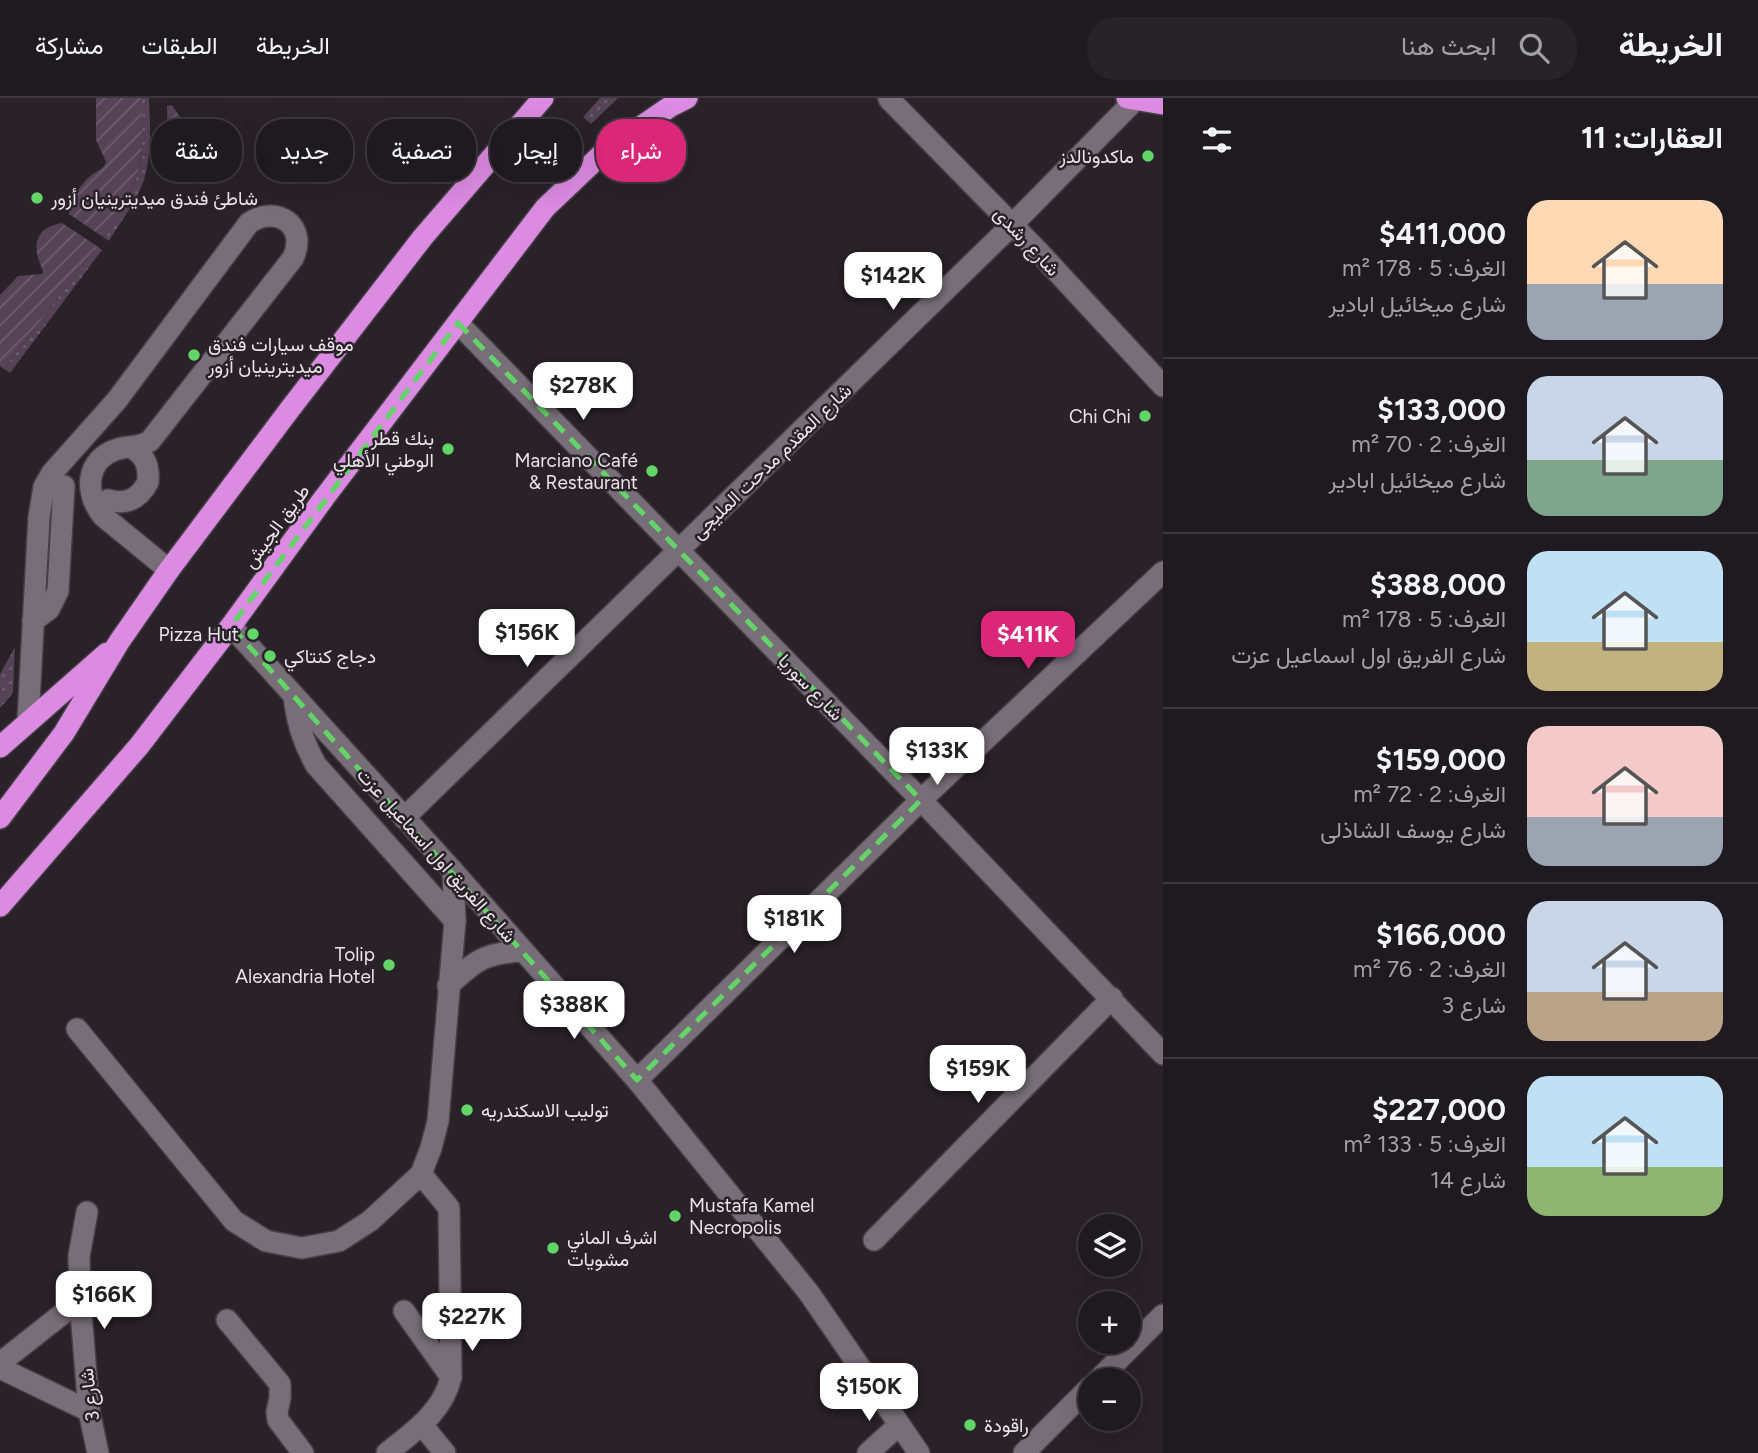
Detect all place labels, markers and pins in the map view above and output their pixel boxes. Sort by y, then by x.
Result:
place label: ماكدونالدز [1058,145,1134,168]
marker: ماكدونالدز [1140,148,1156,164]
place label: شاطئ فندق ميديترينيان أزور [50,187,258,210]
marker: شاطئ فندق ميديترينيان أزور [29,190,45,206]
pin: $142K [844,252,942,312]
place label: موقف سيارات فندق ميديترينيان أزور [207,333,354,378]
marker: موقف سيارات فندق ميديترينيان أزور [186,347,202,363]
pin: $278K [534,362,632,422]
place label: Chi Chi [1069,405,1131,428]
marker: Chi Chi [1137,408,1153,424]
place label: بنك قطر الوطني الأهلي [333,427,434,476]
marker: بنك قطر الوطني الأهلي [440,441,456,457]
place label: Marciano Café & Restaurant [514,449,638,494]
marker: Marciano Café & Restaurant [644,463,660,479]
pin: $156K [478,610,576,669]
pin: $411K [979,612,1077,671]
place label: Pizza Hut [158,623,239,646]
marker: Pizza Hut [245,626,261,642]
place label: دجاج كنتاكي [284,645,376,672]
marker: دجاج كنتاكي [262,648,278,664]
pin: $133K [888,728,986,787]
pin: $181K [745,896,843,955]
place label: Tolip Alexandria Hotel [235,943,375,988]
marker: Tolip Alexandria Hotel [381,957,397,973]
pin: $388K [525,982,623,1041]
pin: $159K [929,1046,1027,1105]
place label: توليب الاسكندريه [481,1099,609,1122]
marker: توليب الاسكندريه [459,1102,475,1118]
place label: Mustafa Kamel Necropolis [689,1194,815,1239]
marker: Mustafa Kamel Necropolis [667,1208,683,1224]
place label: اشرف الماني مشويات [567,1226,657,1271]
marker: اشرف الماني مشويات [545,1240,561,1256]
pin: $166K [55,1272,153,1331]
pin: $227K [423,1294,521,1353]
pin: $150K [820,1364,918,1423]
place label: راقودة [984,1414,1029,1437]
marker: راقودة [962,1417,978,1433]

